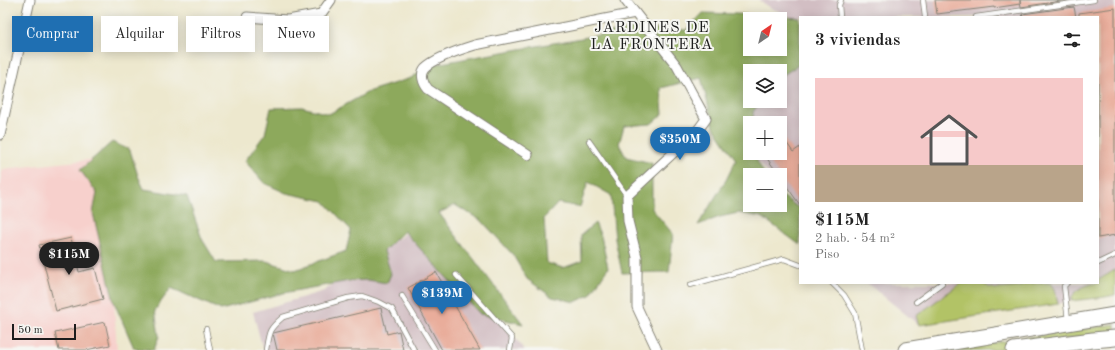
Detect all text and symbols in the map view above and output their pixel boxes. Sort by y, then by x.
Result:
north arrow [743,12,787,56]
map controls [743,12,787,212]
chip: Comprar [12,16,93,52]
chip: Alquilar [101,16,178,52]
chip: Filtros [186,16,255,52]
chip: Nuevo [263,16,329,52]
district label: JARDINES DE LA FRONTERA [591,21,713,53]
icon: filters [1061,29,1083,51]
text: 3 viviendas [815,32,900,49]
button: layers [743,64,787,108]
icon: home [913,104,985,176]
button: + [743,116,787,160]
pin: $350M [652,127,708,161]
text: $350M [659,133,701,146]
button: − [743,168,787,212]
text: $115M [815,212,870,229]
text: 2 hab. · 54 m² [815,232,895,245]
pin: $115M [41,242,97,276]
text: $115M [48,248,90,261]
text: Piso [815,248,839,261]
pin: $139M [414,281,470,315]
text: $139M [421,287,463,300]
scale bar [12,322,76,341]
text: 50 m [18,325,43,336]

